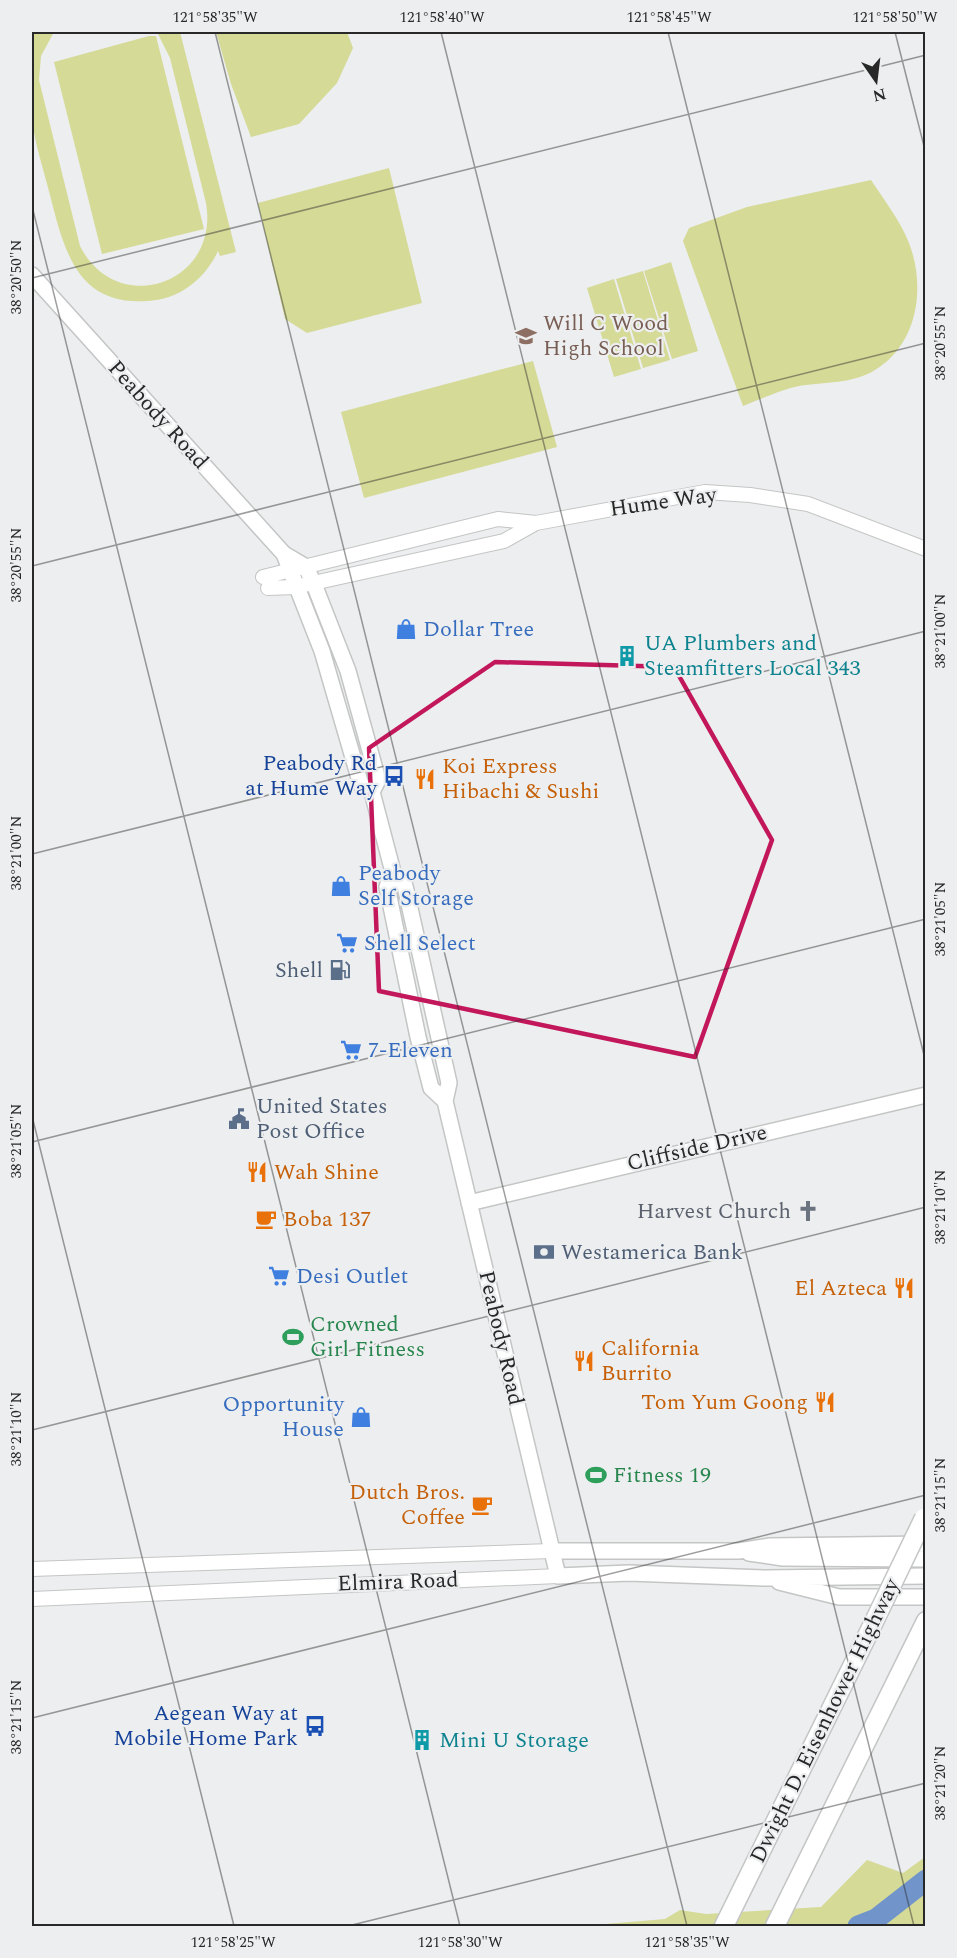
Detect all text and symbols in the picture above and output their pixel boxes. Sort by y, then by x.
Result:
text: 121°58'35"W [172,6,258,29]
text: 121°58'40"W [399,6,485,29]
text: 121°58'45"W [626,6,712,29]
text: 121°58'50"W [852,6,938,29]
north arrow [846,51,906,111]
text: N [870,81,889,108]
text: 38°20'50"N [5,239,28,315]
text: 38°20'55"N [929,305,952,381]
place label: Will C Wood High School [543,307,669,365]
school or university icon: Will C Wood High School [514,324,538,348]
street label: Peabody Road [100,353,216,477]
street label: Hume Way [607,478,720,526]
text: 38°20'55"N [5,527,28,603]
text: 38°21'00"N [929,593,952,669]
place label: Dollar Tree [423,613,534,646]
shop icon: Dollar Tree [394,617,418,641]
place label: UA Plumbers and Steamfitters Local 343 [644,627,860,685]
building icon: UA Plumbers and Steamfitters Local 343 [615,644,639,668]
place label: Peabody Rd at Hume Way [245,747,378,805]
place label: Koi Express Hibachi & Sushi [442,750,599,808]
bus stop icon: Peabody Rd at Hume Way [382,764,406,788]
restaurant icon: Koi Express Hibachi & Sushi [413,767,437,791]
text: 38°21'00"N [5,815,28,891]
place label: Peabody Self Storage [358,857,474,915]
shop icon: Peabody Self Storage [329,874,353,898]
text: 38°21'05"N [929,881,952,957]
place label: Shell Select [364,927,476,960]
supermarket icon: Shell Select [335,931,359,955]
place label: Shell [275,954,323,987]
fuel station icon: Shell [328,958,352,982]
place label: 7-Eleven [368,1034,453,1067]
supermarket icon: 7-Eleven [339,1038,363,1062]
place label: United States Post Office [256,1090,388,1148]
text: 38°21'05"N [5,1103,28,1179]
public building icon: United States Post Office [227,1107,251,1131]
street label: Cliffside Drive [624,1116,770,1180]
place label: Wah Shine [274,1156,379,1189]
restaurant icon: Wah Shine [245,1160,269,1184]
text: 38°21'10"N [929,1169,952,1245]
place label: Harvest Church [637,1195,791,1228]
church icon: Harvest Church [796,1199,820,1223]
place label: Boba 137 [283,1203,371,1236]
cafe icon: Boba 137 [254,1207,278,1231]
place label: Westamerica Bank [561,1236,743,1269]
bank icon: Westamerica Bank [532,1240,556,1264]
place label: Desi Outlet [296,1260,409,1293]
supermarket icon: Desi Outlet [267,1264,291,1288]
street label: Peabody Road [469,1267,533,1409]
place label: El Azteca [794,1272,887,1305]
restaurant icon: El Azteca [892,1276,916,1300]
place label: Crowned Girl Fitness [310,1308,425,1366]
sports icon: Crowned Girl Fitness [281,1325,305,1349]
place label: California Burrito [601,1332,700,1390]
restaurant icon: California Burrito [572,1349,596,1373]
place label: Tom Yum Goong [641,1386,808,1419]
place label: Opportunity House [223,1388,345,1446]
restaurant icon: Tom Yum Goong [813,1390,837,1414]
text: 38°21'10"N [5,1391,28,1467]
shop icon: Opportunity House [349,1405,373,1429]
text: 38°21'15"N [929,1457,952,1533]
place label: Fitness 19 [613,1459,711,1492]
sports icon: Fitness 19 [584,1463,608,1487]
place label: Dutch Bros. Coffee [349,1476,465,1534]
cafe icon: Dutch Bros. Coffee [470,1493,494,1517]
street label: Elmira Road [337,1563,459,1601]
street label: Dwight D. Eisenhower Highway [742,1572,909,1869]
text: 38°21'15"N [5,1679,28,1755]
place label: Aegean Way at Mobile Home Park [113,1697,298,1755]
bus stop icon: Aegean Way at Mobile Home Park [303,1714,327,1738]
place label: Mini U Storage [439,1724,589,1757]
building icon: Mini U Storage [410,1728,434,1752]
text: 38°21'20"N [929,1745,952,1821]
text: 121°58'25"W [190,1931,276,1954]
text: 121°58'30"W [417,1931,503,1954]
text: 121°58'35"W [644,1931,730,1954]

